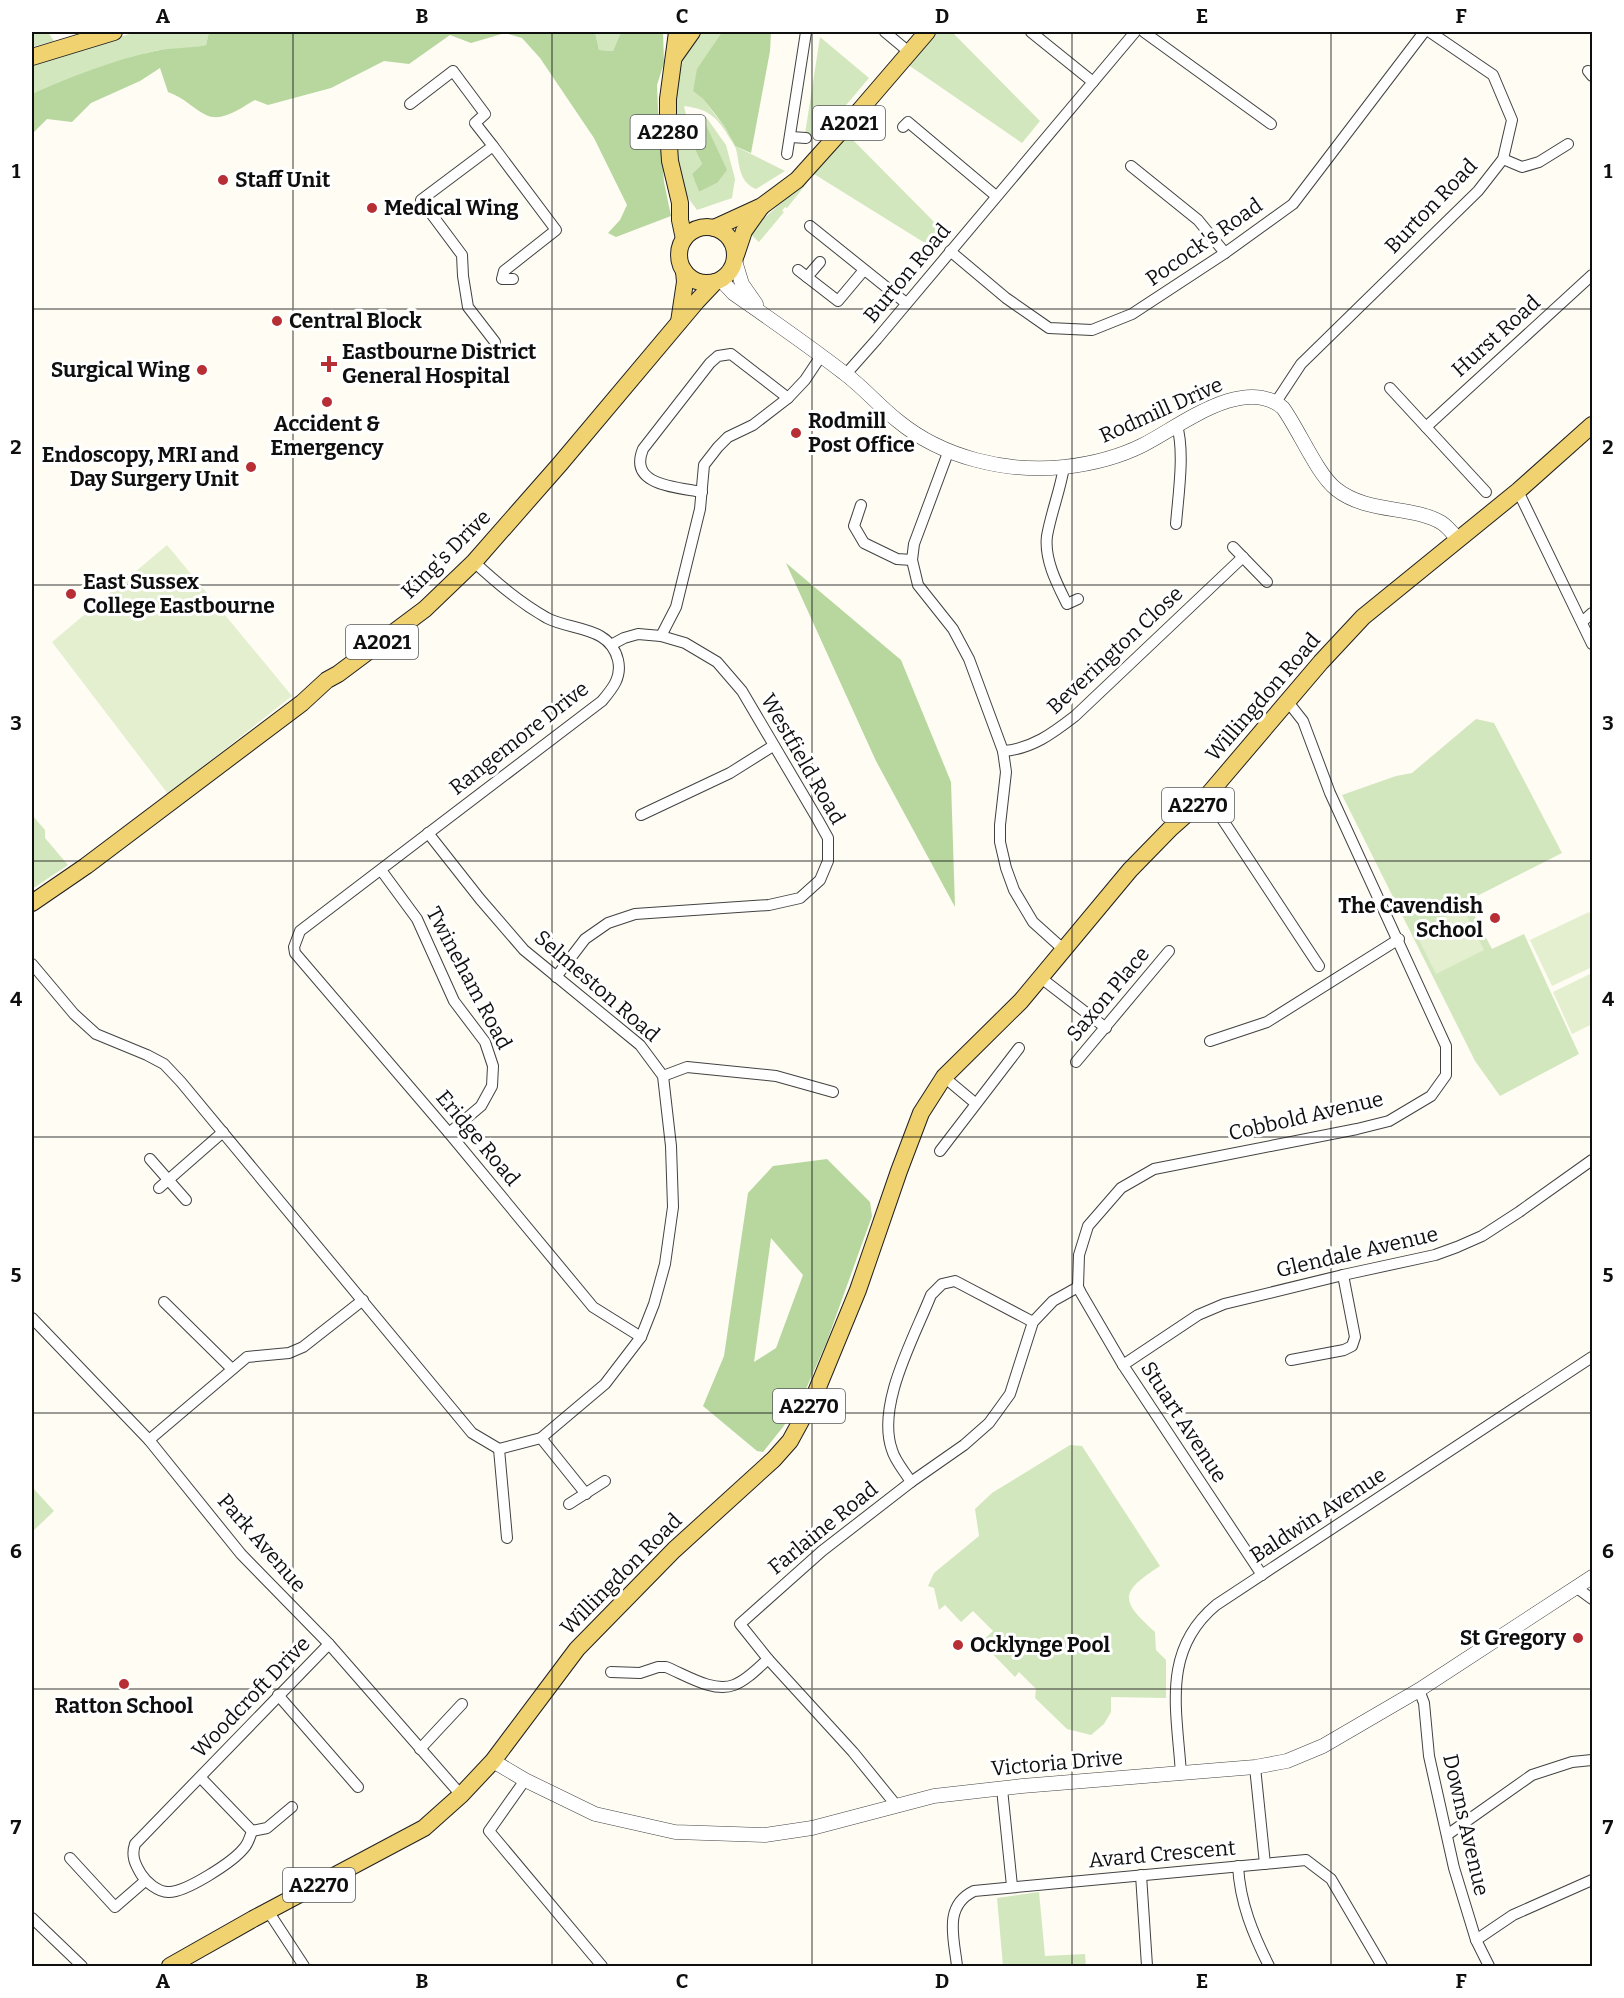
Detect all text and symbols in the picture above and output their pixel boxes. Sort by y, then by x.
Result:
text: A [156,4,171,28]
text: B [416,4,429,28]
text: C [676,4,688,28]
text: D [935,4,949,28]
text: E [1196,4,1208,28]
text: F [1455,4,1467,28]
road number: A2021 [813,106,885,140]
road number: A2280 [630,115,706,149]
street label: Burton Road [1379,153,1483,259]
text: 1 [12,159,21,183]
text: 1 [1604,159,1613,183]
place label: Staff Unit [235,167,331,193]
marker: Staff Unit [216,173,230,187]
street label: Pocock's Road [1141,192,1267,292]
place label: Medical Wing [384,195,519,221]
marker: Medical Wing [365,201,379,215]
street label: Burton Road [858,218,956,328]
street label: Hurst Road [1446,290,1546,382]
place label: Central Block [289,308,422,334]
marker: Central Block [270,314,284,328]
place label: Eastbourne District General Hospital [342,339,537,389]
marker: Eastbourne District General Hospital [320,355,338,373]
place label: Surgical Wing [51,357,190,383]
marker: Surgical Wing [195,363,209,377]
street label: Rodmill Drive [1095,371,1227,449]
marker: Accident & Emergency [320,395,334,409]
place label: Rodmill Post Office [808,408,915,458]
place label: Accident & Emergency [271,411,384,461]
marker: Rodmill Post Office [789,426,803,440]
text: 2 [10,435,22,459]
text: 2 [1602,435,1614,459]
place label: Endoscopy, MRI and Day Surgery Unit [42,442,240,492]
marker: Endoscopy, MRI and Day Surgery Unit [244,460,258,474]
street label: King's Drive [396,504,496,604]
place label: East Sussex College Eastbourne [83,569,275,619]
street label: Beverington Close [1042,580,1188,720]
marker: East Sussex College Eastbourne [64,587,78,601]
road number: A2021 [346,625,418,659]
street label: Willingdon Road [1200,628,1326,766]
street label: Rangemore Drive [444,676,594,800]
street label: Westfield Road [755,689,851,829]
text: 3 [10,711,22,735]
text: 3 [1602,711,1614,735]
road number: A2270 [1162,788,1234,822]
place label: The Cavendish School [1338,893,1484,943]
street label: Twineham Road [420,902,518,1054]
marker: The Cavendish School [1488,911,1502,925]
street label: Selmeston Road [529,924,665,1048]
street label: Saxon Place [1061,941,1155,1047]
text: 4 [10,987,22,1011]
text: 4 [1602,987,1614,1011]
street label: Eridge Road [430,1085,526,1191]
street label: Cobbold Avenue [1226,1086,1386,1146]
street label: Glendale Avenue [1274,1221,1440,1283]
text: 5 [11,1263,22,1287]
text: 5 [1603,1263,1614,1287]
street label: Stuart Avenue [1135,1356,1233,1488]
road number: A2270 [773,1389,845,1423]
street label: Baldwin Avenue [1245,1461,1391,1569]
street label: Farlaine Road [763,1476,883,1580]
street label: Park Avenue [212,1488,312,1598]
street label: Willingdon Road [555,1508,687,1640]
text: 6 [10,1539,22,1563]
text: 6 [1602,1539,1614,1563]
place label: St Gregory [1460,1625,1566,1651]
street label: Woodcroft Drive [186,1631,316,1763]
marker: St Gregory [1571,1631,1585,1645]
place label: Ocklynge Pool [970,1632,1111,1658]
marker: Ocklynge Pool [951,1638,965,1652]
marker: Ratton School [117,1677,131,1691]
place label: Ratton School [55,1693,194,1719]
street label: Victoria Drive [990,1744,1124,1782]
street label: Downs Avenue [1437,1752,1495,1898]
text: 7 [11,1815,22,1839]
text: 7 [1603,1815,1614,1839]
street label: Avard Crescent [1087,1835,1237,1873]
road number: A2270 [283,1868,355,1902]
text: A [156,1969,171,1993]
text: B [416,1969,429,1993]
text: C [676,1969,688,1993]
text: D [935,1969,949,1993]
text: E [1196,1969,1208,1993]
text: F [1455,1969,1467,1993]

